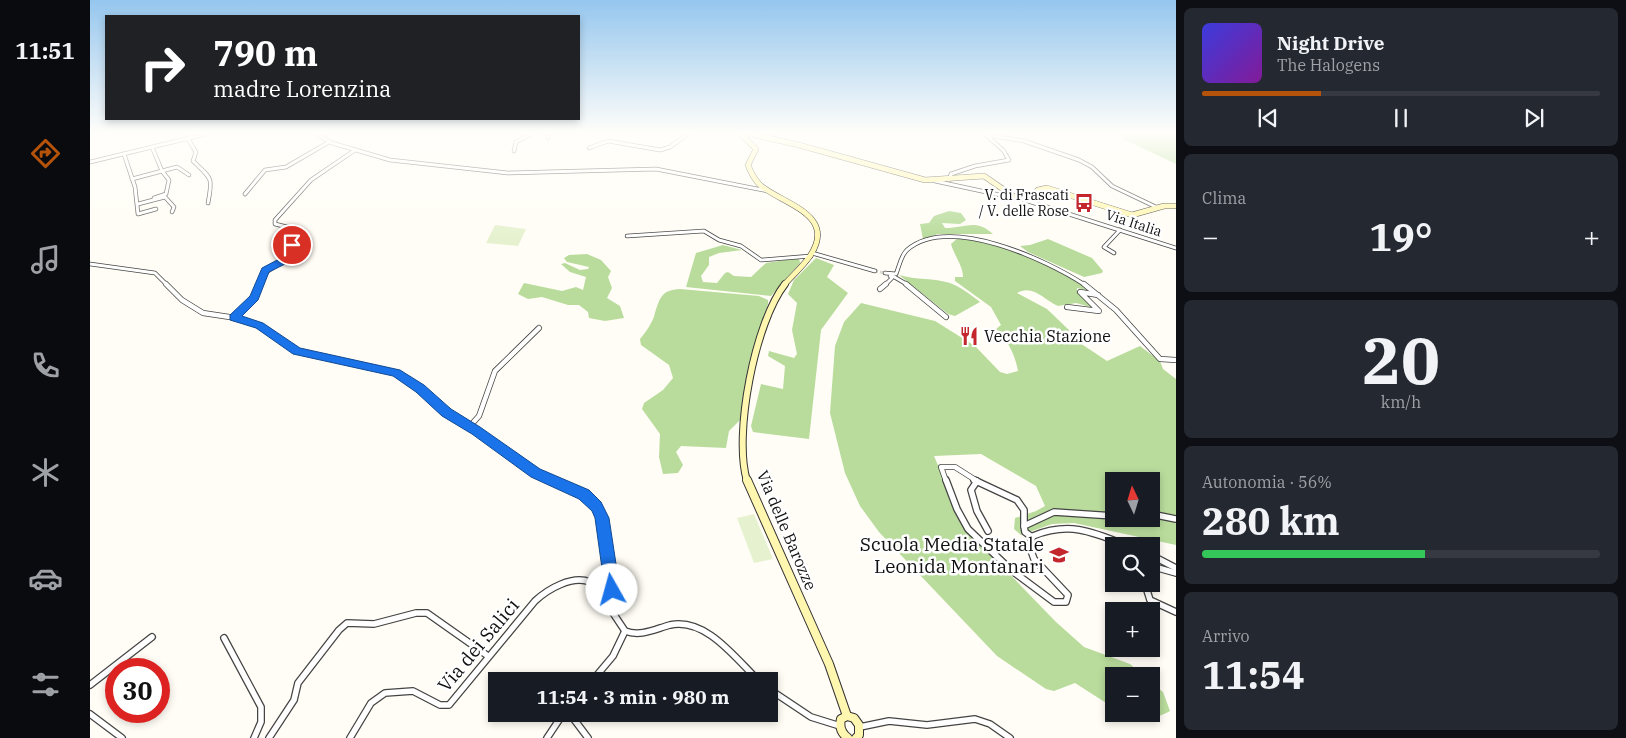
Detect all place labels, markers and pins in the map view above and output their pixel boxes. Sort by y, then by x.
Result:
place label: V. di Frascati / V. delle Rose [979,186,1069,220]
bus stop icon: V. di Frascati / V. delle Rose [1073,192,1095,214]
pin [271,224,313,266]
restaurant icon: Vecchia Stazione [958,325,980,347]
place label: Vecchia Stazione [984,326,1111,346]
place label: Scuola Media Statale Leonida Montanari [860,532,1044,578]
school or university icon: Scuola Media Statale Leonida Montanari [1048,544,1070,566]

